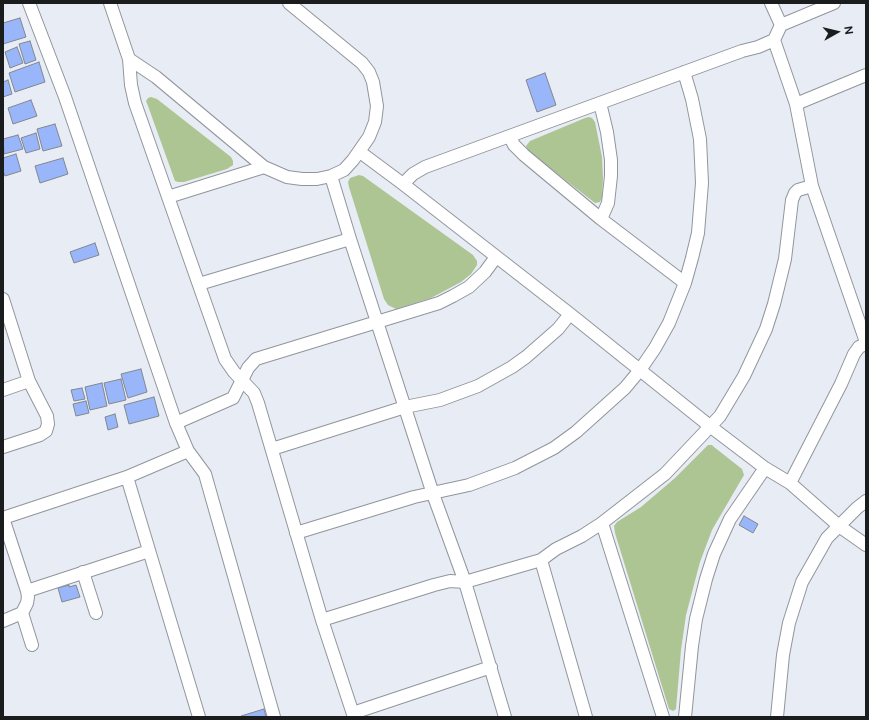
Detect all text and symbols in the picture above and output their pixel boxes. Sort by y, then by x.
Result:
north arrow [817,12,857,52]
text: N [842,25,855,35]

